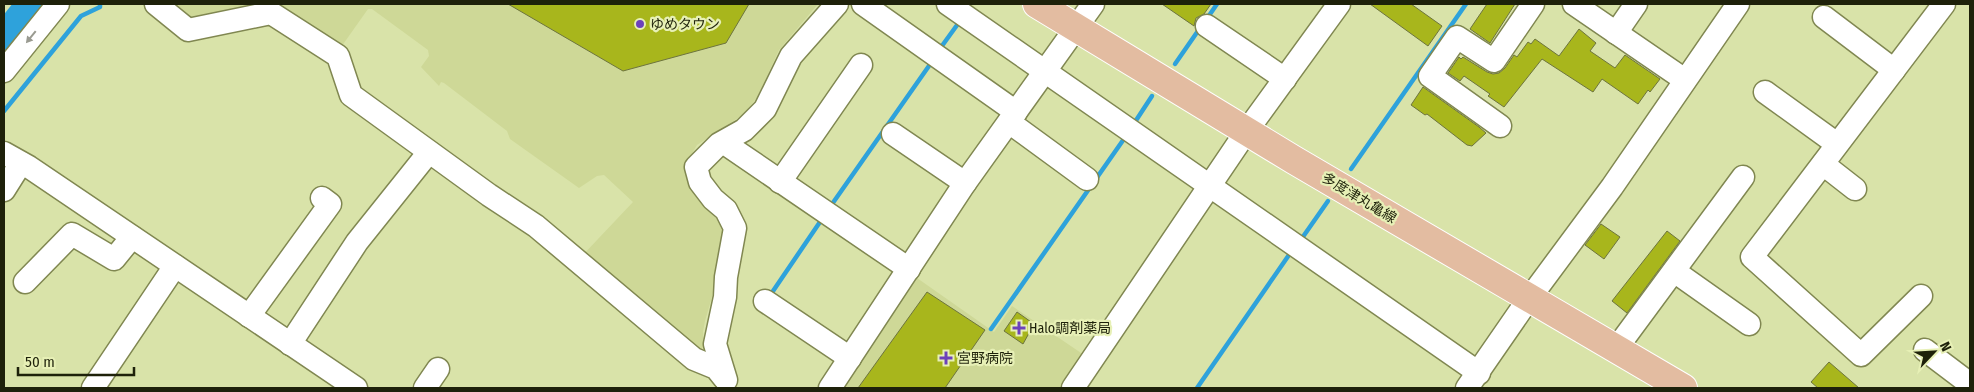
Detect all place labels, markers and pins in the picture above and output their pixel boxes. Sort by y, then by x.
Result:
place label: ゆめタウン [650,16,720,33]
marker: ゆめタウン [634,18,646,30]
place label: Halo調剤薬局 [1029,320,1111,337]
marker: Halo調剤薬局 [1013,322,1025,334]
place label: 宮野病院 [957,350,1013,367]
marker: 宮野病院 [939,351,953,365]

